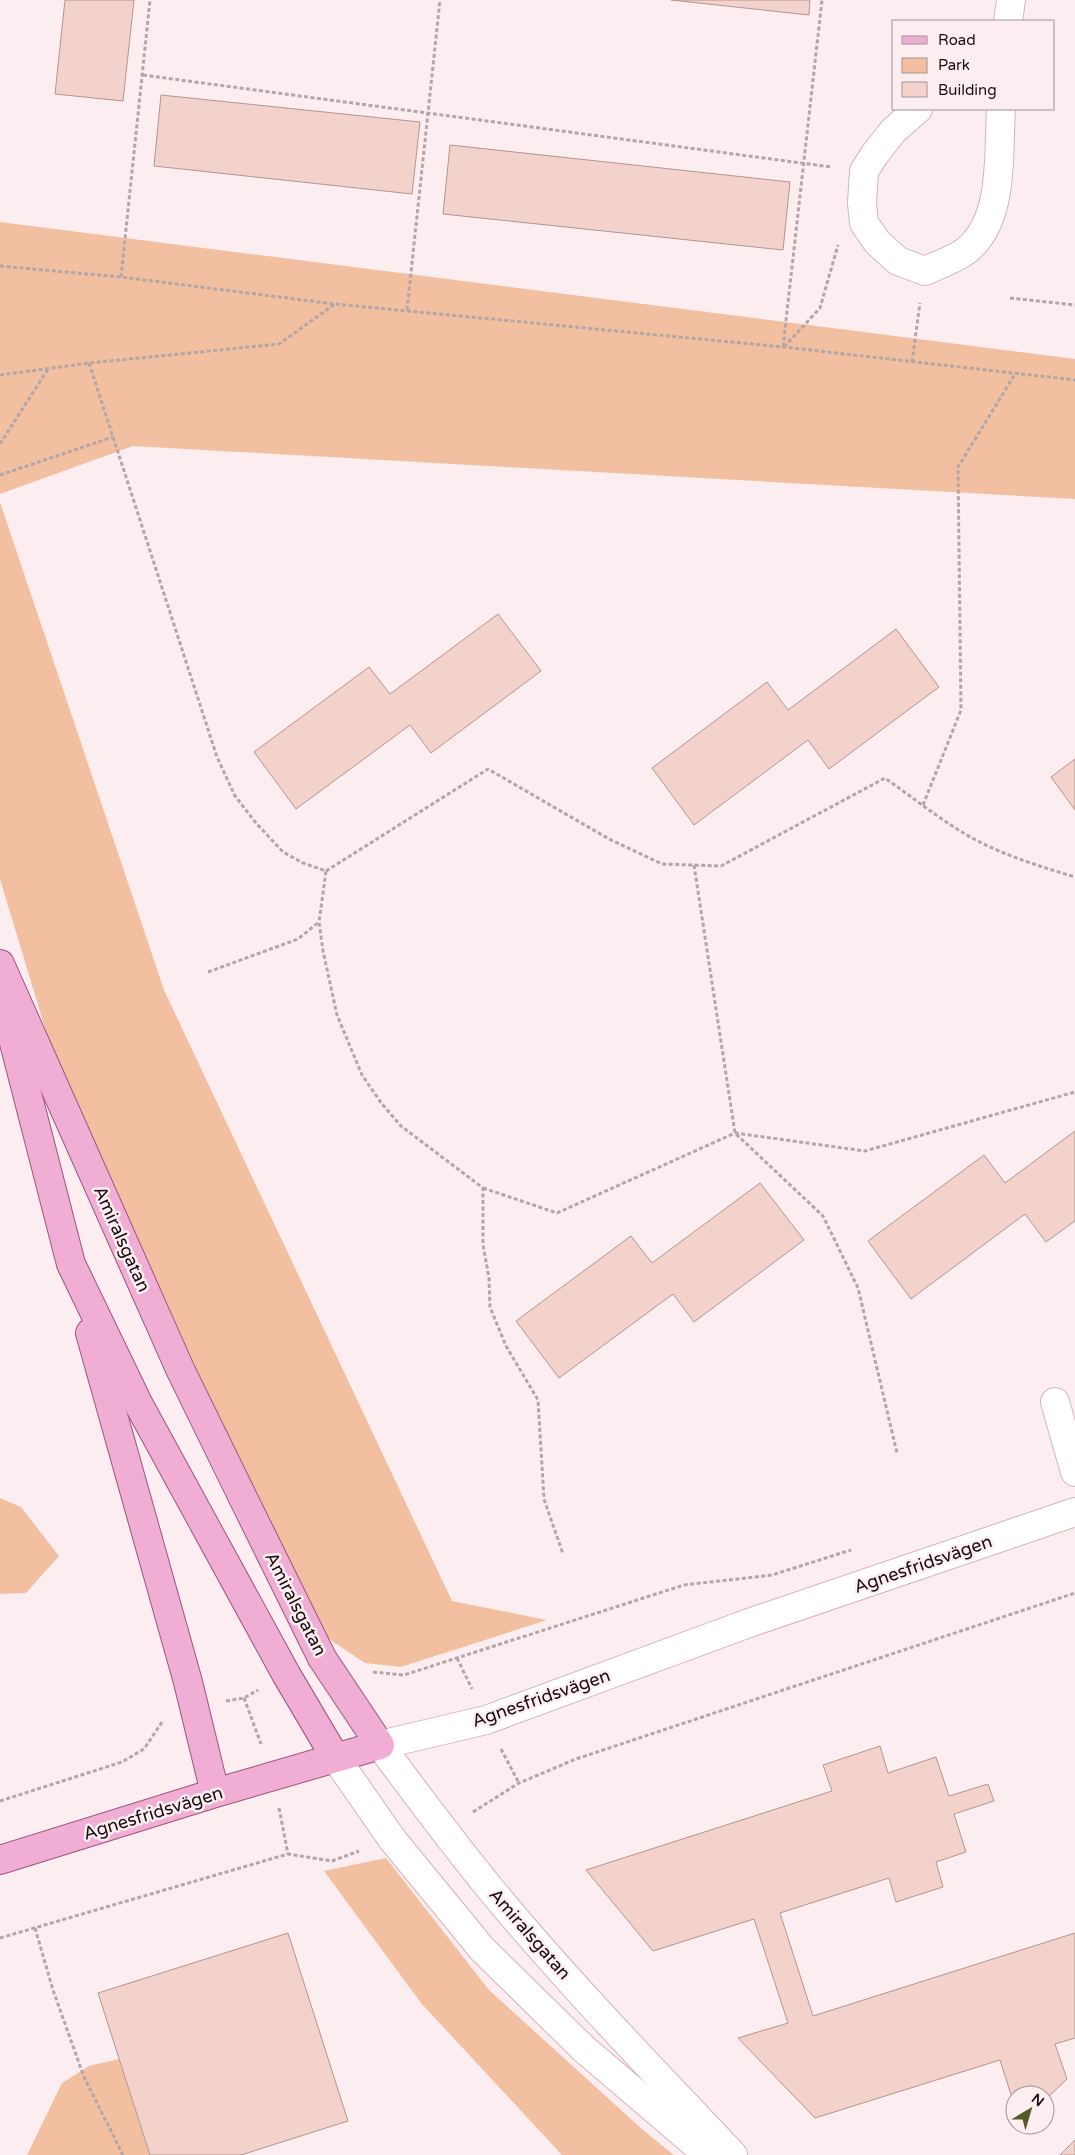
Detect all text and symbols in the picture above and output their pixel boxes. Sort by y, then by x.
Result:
legend [892,20,1055,110]
text: Road [938,31,976,49]
text: Park [938,56,970,74]
text: Building [938,81,997,99]
street label: Amiralsgatan [89,1183,155,1295]
street label: Agnesfridsvägen [851,1530,995,1598]
street label: Amiralsgatan [260,1548,332,1660]
street label: Agnesfridsvägen [469,1664,613,1732]
street label: Agnesfridsvägen [81,1781,225,1845]
street label: Amiralsgatan [484,1884,576,1984]
north arrow [1005,2085,1055,2135]
text: N [1028,2090,1047,2110]

